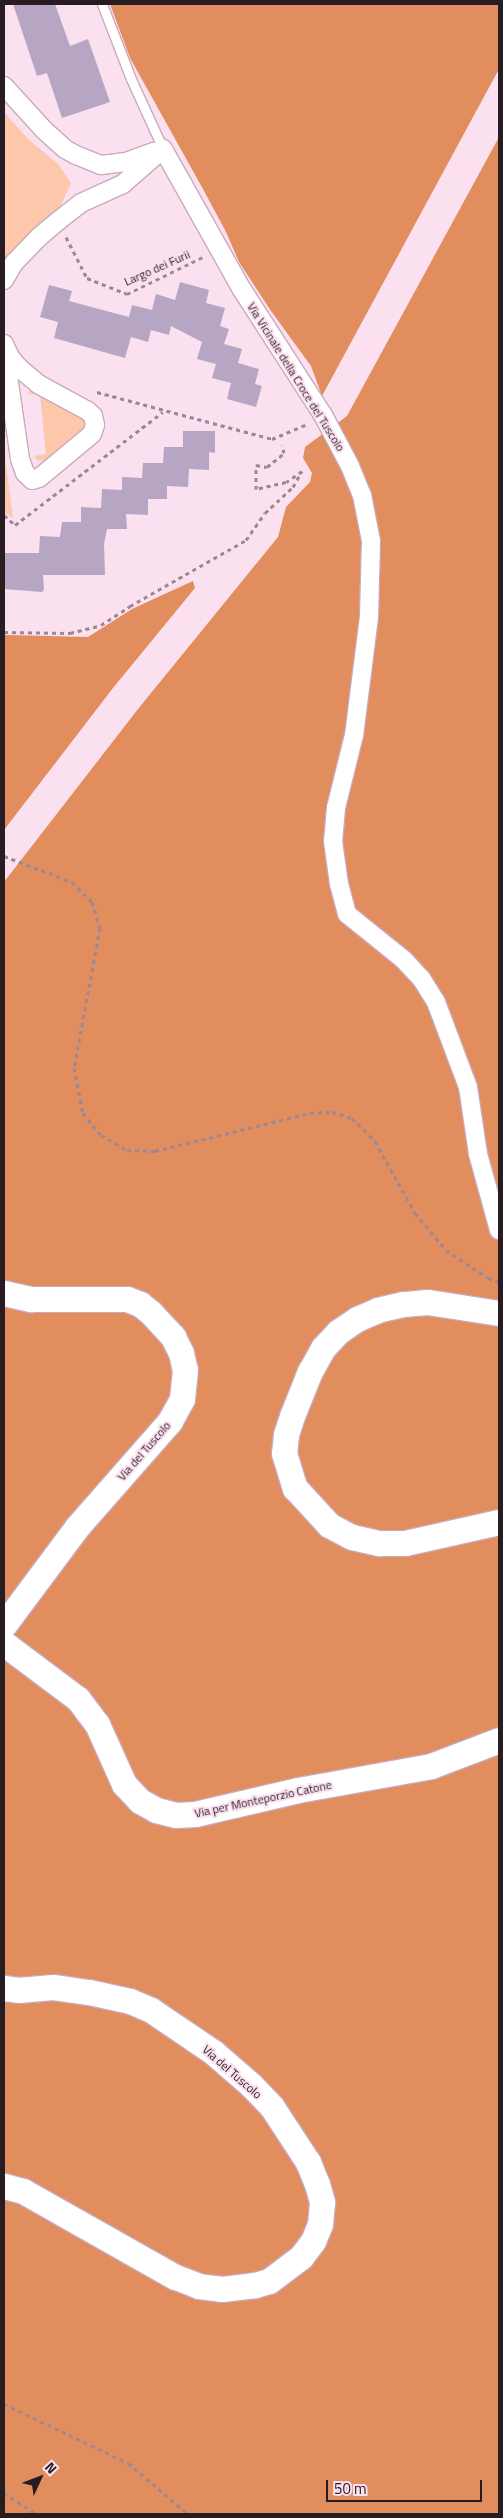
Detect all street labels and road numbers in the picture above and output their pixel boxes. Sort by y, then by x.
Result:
street label: Largo dei Furii [122,247,192,289]
street label: Via Vicinale della Croce del Tuscolo [244,300,348,454]
street label: Via del Tuscolo [114,1418,174,1484]
street label: Via per Monteporzio Catone [193,1777,333,1821]
street label: Via del Tuscolo [199,2042,265,2102]

